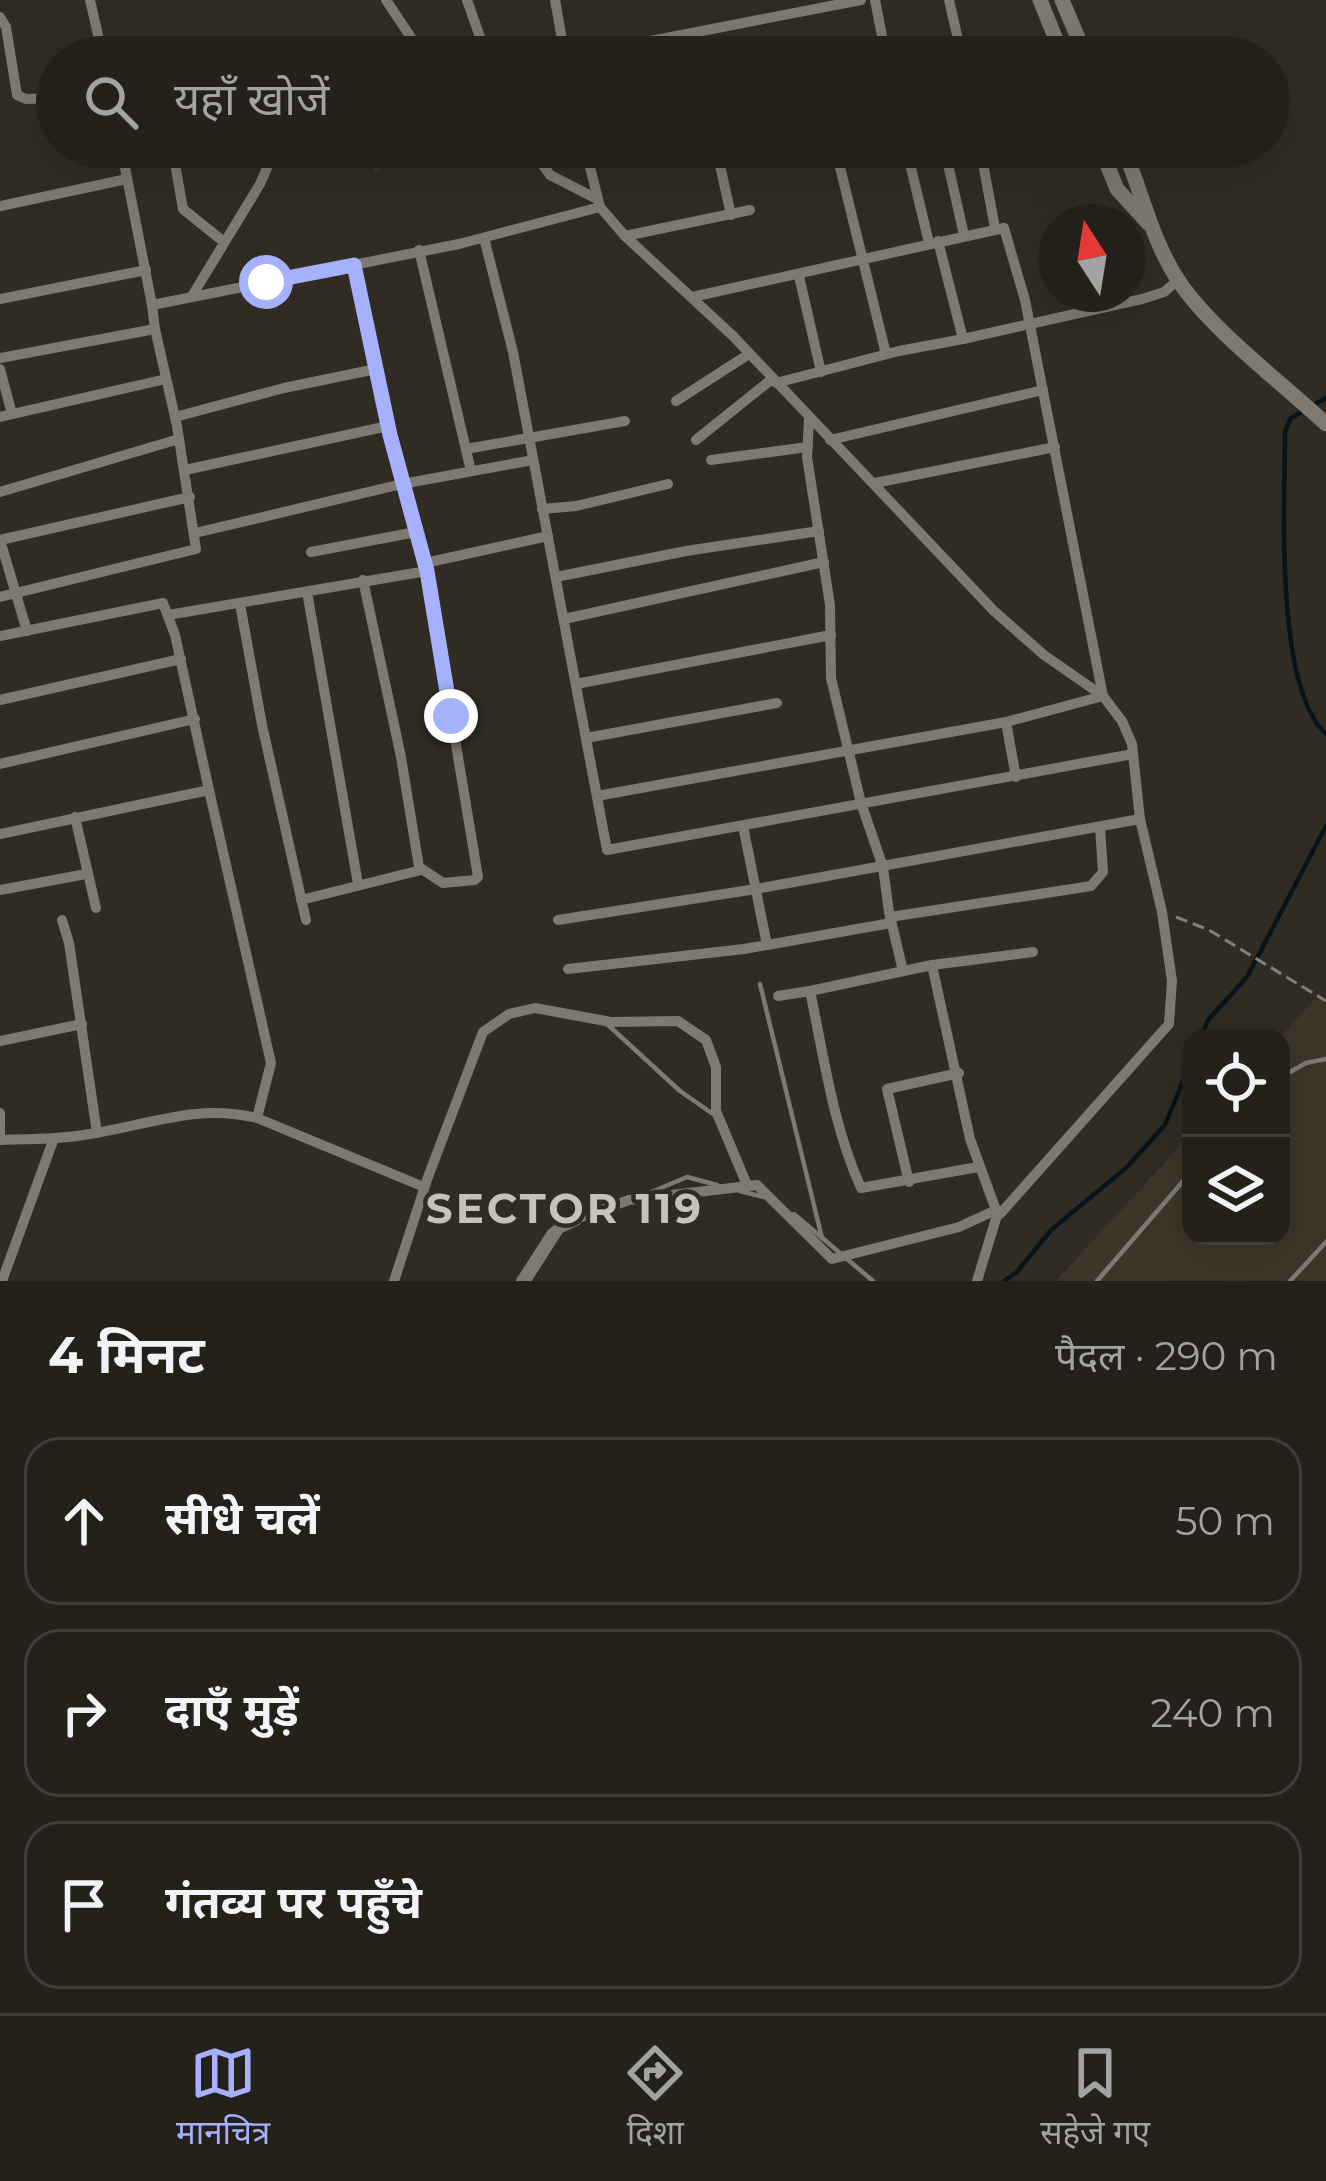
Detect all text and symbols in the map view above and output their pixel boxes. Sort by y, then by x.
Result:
search box [36,36,1290,168]
icon: search [78,69,144,135]
text: यहाँ खोजें [174,71,329,126]
north arrow [1038,204,1146,312]
route start [239,255,293,309]
route end [424,689,478,743]
map controls [1182,1029,1290,1245]
button: locate [1182,1029,1290,1137]
button: layers [1182,1137,1290,1245]
district label: SECTOR 119 [426,1182,704,1234]
text: 4 मिनट [48,1324,205,1386]
text: पैदल · 290 m [1055,1332,1278,1380]
icon: ahead [51,1488,117,1554]
text: सीधे चलें [165,1490,320,1545]
text: 50 m [1176,1497,1275,1545]
icon: right [51,1680,117,1746]
text: दाएँ मुड़ें [165,1682,299,1737]
text: 240 m [1151,1689,1275,1737]
icon: arrive [51,1872,117,1938]
text: गंतव्य पर पहुँचे [165,1874,422,1929]
tab: मानचित्र [176,2040,270,2157]
tab: दिशा [622,2040,688,2157]
tab: सहेजे गए [1040,2040,1150,2157]

